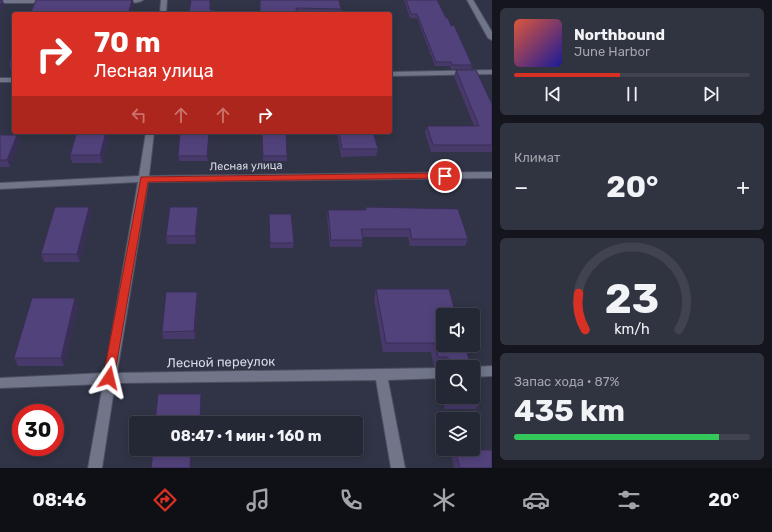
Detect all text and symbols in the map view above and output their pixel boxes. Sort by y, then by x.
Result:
text: 70 m [94,26,161,59]
text: Northbound [574,26,665,44]
icon: right [28,28,80,80]
text: June Harbor [574,44,650,59]
text: Лесная улица [94,60,214,82]
icon: previous [542,83,564,105]
icon: pause [621,83,643,105]
icon: next [700,83,722,105]
icon: left [128,104,150,126]
icon: ahead [170,104,192,126]
icon: ahead [212,104,234,126]
icon: right [254,104,276,126]
text: Климат [514,150,560,165]
street label: Лесная улица [209,159,283,173]
pin [428,159,462,193]
icon: arrive [434,165,456,187]
text: 20° [606,169,658,205]
text: − [514,174,528,201]
text: + [736,174,750,201]
text: 23 [605,273,659,322]
map controls [436,308,480,456]
button: sound [436,308,480,352]
text: km/h [614,320,650,337]
street label: Лесной переулок [167,354,275,370]
position arrow [88,357,130,399]
button: search [436,360,480,404]
text: Запас хода · 87% [514,374,619,389]
text: 435 km [514,393,625,429]
speed limit sign: 30 [12,404,64,456]
button: layers [436,412,480,456]
text: 08:47 · 1 мин · 160 m [171,427,321,445]
icon: directions [151,486,179,514]
icon: music [244,486,272,514]
icon: phone [337,486,365,514]
icon: climate [430,486,458,514]
icon: car [522,486,550,514]
icon: filters [615,486,643,514]
text: 08:46 [32,489,86,511]
text: 20° [708,489,739,511]

